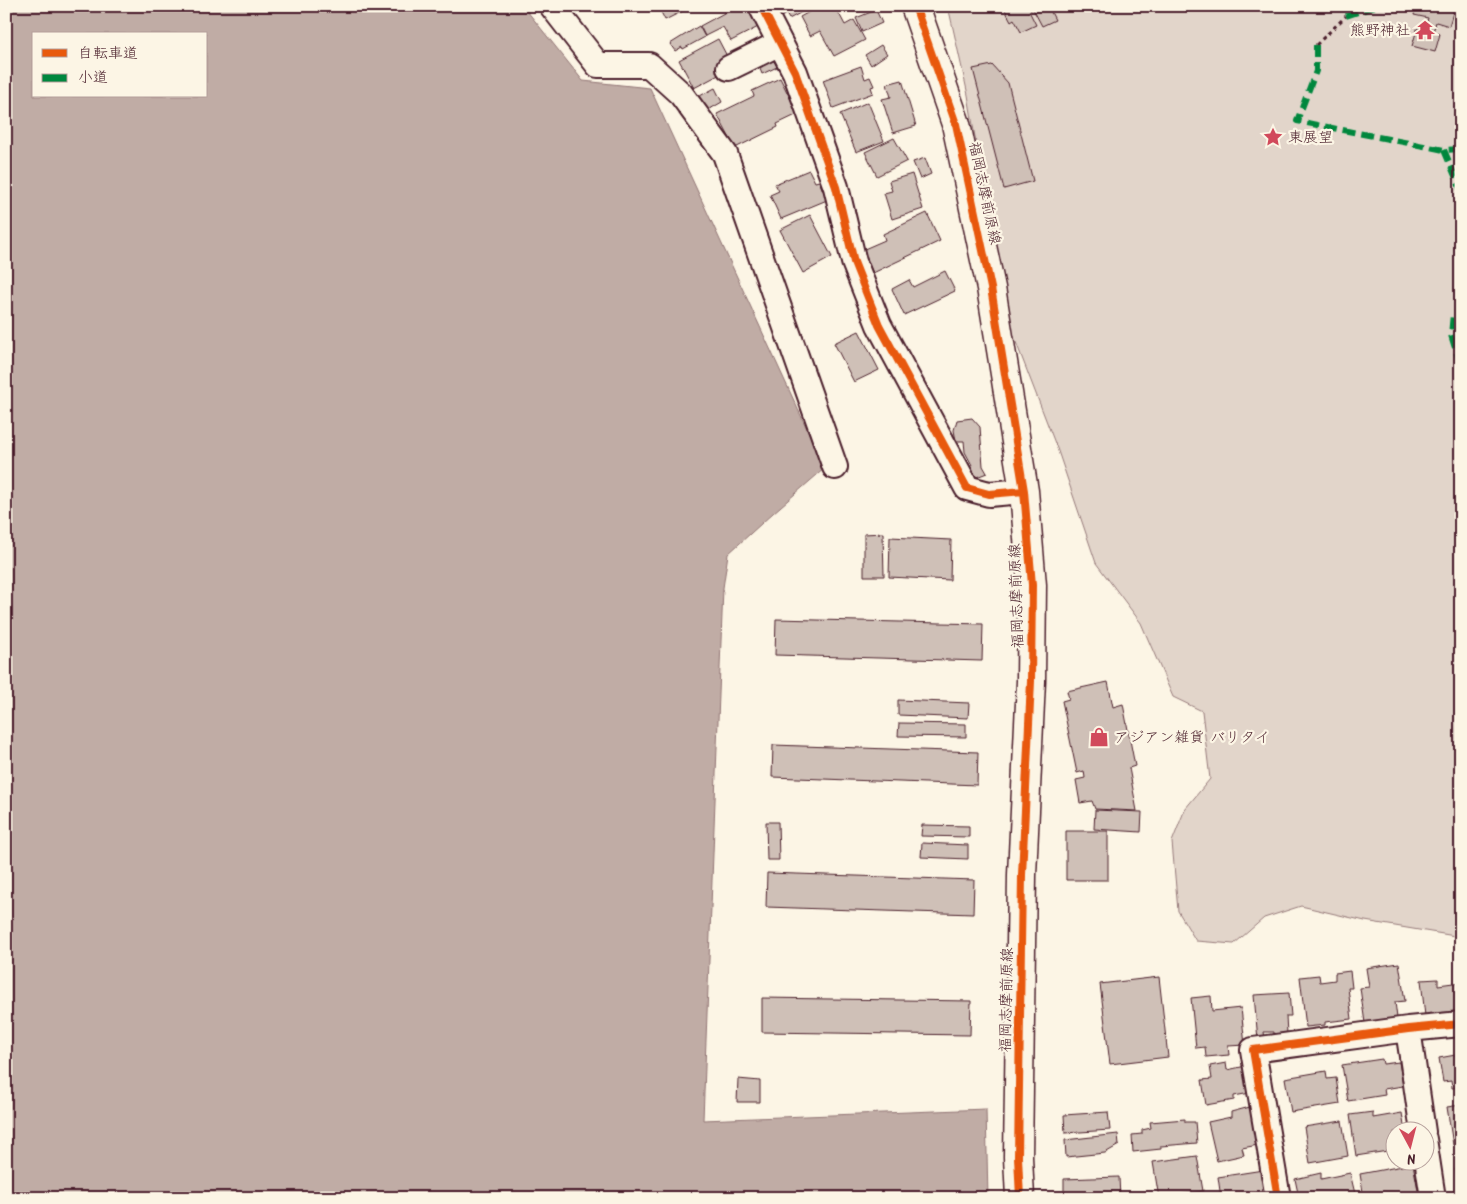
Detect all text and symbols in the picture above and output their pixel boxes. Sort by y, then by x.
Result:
place label: 熊野神社 [1350,19,1410,43]
temple icon: 熊野神社 [1414,19,1436,41]
legend [32,32,208,98]
text: 自転車道 [78,42,138,66]
text: 小道 [78,66,108,90]
place icon: 東展望 [1262,126,1284,148]
place label: 東展望 [1288,126,1333,150]
street label: 福岡志摩前原線 [961,139,1007,247]
street label: 福岡志摩前原線 [1003,543,1031,649]
shop icon: アジアン雑貨 バリタイ [1088,726,1110,748]
place label: アジアン雑貨 バリタイ [1114,726,1270,750]
street label: 福岡志摩前原線 [994,947,1020,1053]
north arrow [1384,1122,1434,1172]
text: N [1406,1146,1417,1169]

